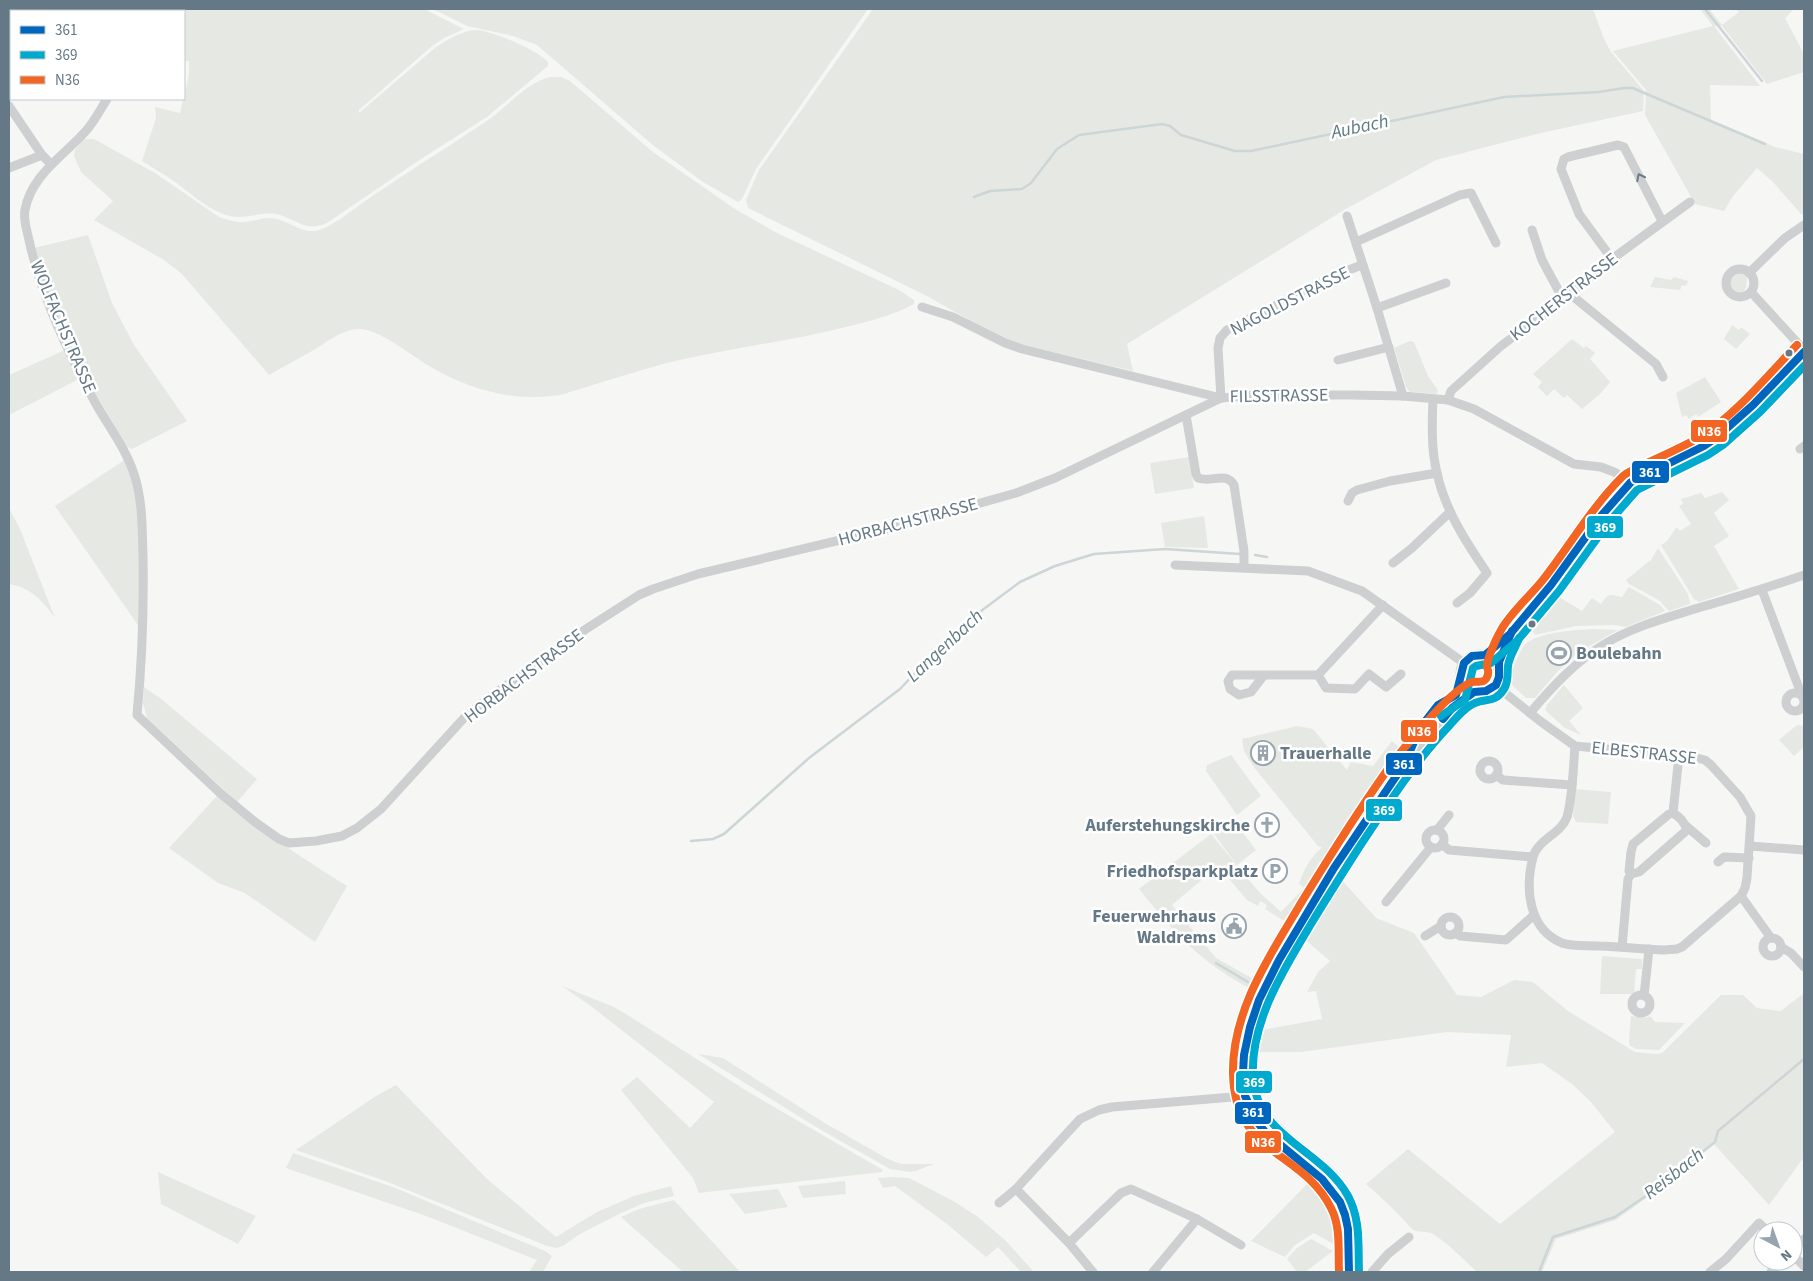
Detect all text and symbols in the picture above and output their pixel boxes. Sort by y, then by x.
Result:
legend [10,10,185,100]
text: 361 [55,20,77,41]
text: 369 [55,45,77,66]
text: N36 [55,70,80,91]
water label: Aubach [1328,108,1391,146]
one-way arrow [1636,174,1646,183]
street label: KOCHERSTRASSE [1505,247,1623,347]
street label: WOLFACHSTRASSE [24,257,102,397]
street label: NAGOLDSTRASSE [1226,260,1354,342]
unlabelled marker [1784,348,1794,358]
street label: FILSSTRASSE [1229,383,1329,409]
line badge: N36 [1690,419,1728,443]
text: N36 [1697,422,1721,442]
line badge: 361 [1631,460,1670,484]
text: 361 [1639,463,1661,483]
street label: HORBACHSTRASSE [835,491,981,553]
line badge: 369 [1586,515,1624,539]
text: 369 [1594,518,1616,538]
water label: Langenbach [901,603,989,689]
unlabelled marker [1527,619,1537,629]
street label: HORBACHSTRASSE [459,623,589,729]
sports icon: Boulebahn [1546,640,1572,666]
place label: Boulebahn [1576,641,1662,666]
line badge: N36 [1400,719,1438,743]
text: N36 [1407,722,1431,742]
street label: ELBESTRASSE [1590,735,1698,771]
building icon: Trauerhalle [1250,740,1276,766]
place label: Trauerhalle [1280,741,1372,766]
line badge: 361 [1385,752,1423,776]
text: 361 [1393,755,1415,775]
line badge: 369 [1365,798,1403,822]
text: 369 [1373,801,1395,821]
church icon: Auferstehungskirche [1254,812,1280,838]
place label: Auferstehungskirche [1084,813,1250,838]
parking icon: Friedhofsparkplatz [1262,858,1288,884]
place label: Friedhofsparkplatz [1107,859,1258,884]
place label: Feuerwehrhaus Waldrems [1092,904,1216,950]
public building icon: Feuerwehrhaus Waldrems [1221,913,1247,939]
line badge: 369 [1235,1070,1273,1094]
text: 369 [1243,1073,1265,1093]
line badge: 361 [1234,1101,1272,1125]
text: 361 [1242,1103,1264,1123]
line badge: N36 [1244,1130,1282,1154]
text: N36 [1251,1133,1275,1153]
water label: Reisbach [1638,1142,1710,1206]
north arrow [1753,1221,1803,1271]
text: N [1776,1244,1796,1266]

